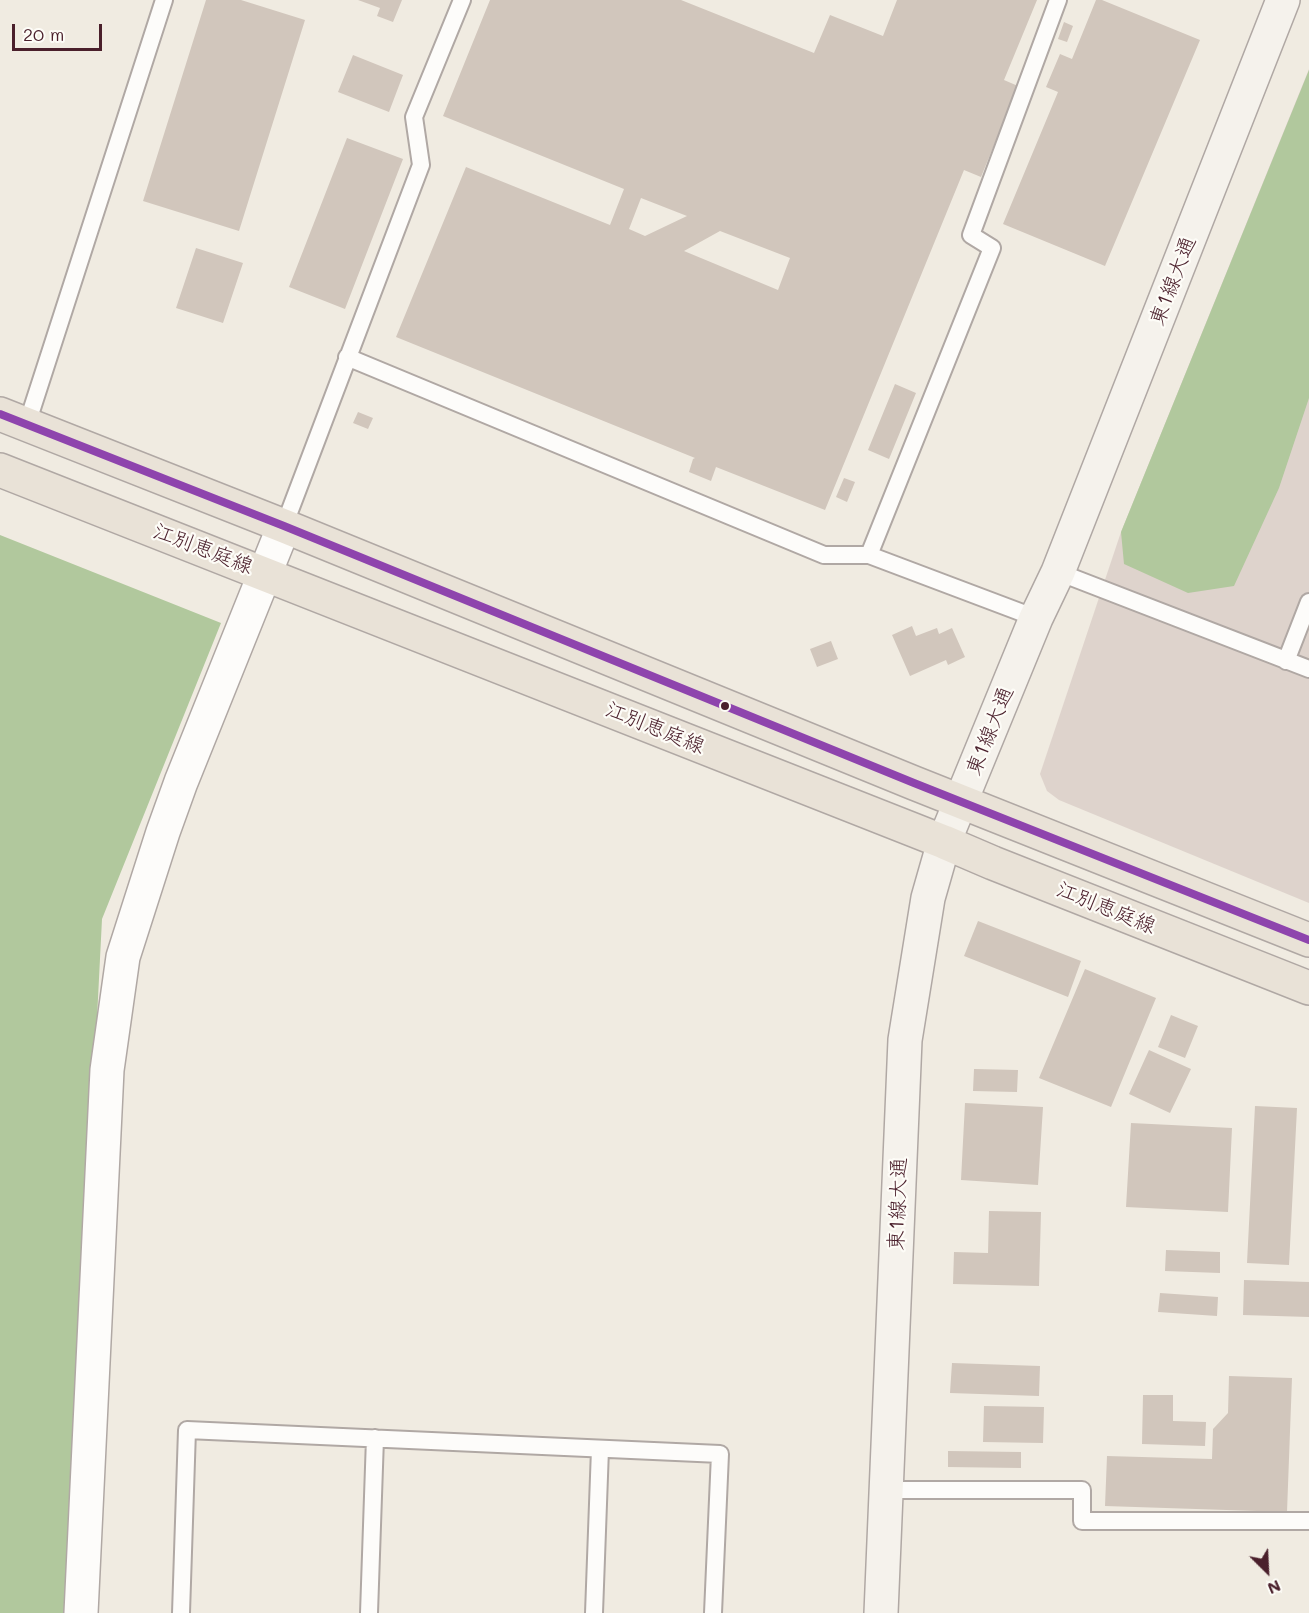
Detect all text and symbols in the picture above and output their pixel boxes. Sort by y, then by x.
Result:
scale bar [15,12,105,50]
text: 20 m [23,22,64,46]
street label: 東1線大通 [1145,233,1201,329]
street label: 江別恵庭線 [149,518,257,580]
street label: 東1線大通 [961,683,1019,779]
street label: 江別恵庭線 [602,697,708,759]
unlabelled marker [719,700,731,712]
street label: 江別恵庭線 [1053,877,1159,939]
street label: 東1線大通 [884,1157,912,1251]
north arrow [1237,1541,1297,1601]
text: N [1265,1576,1284,1600]

